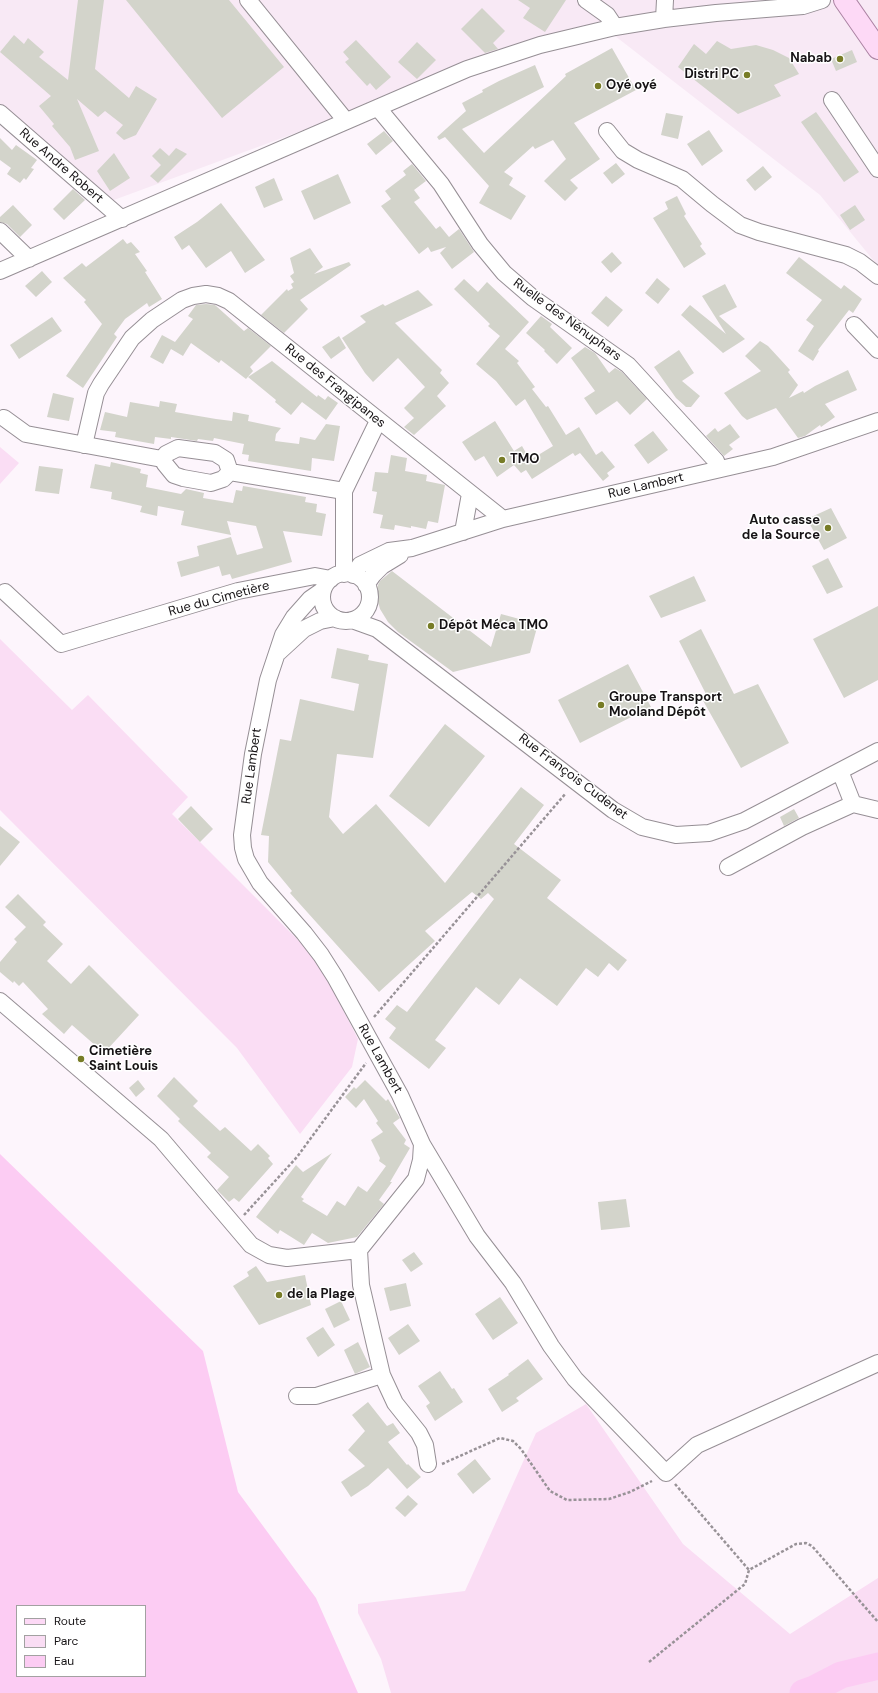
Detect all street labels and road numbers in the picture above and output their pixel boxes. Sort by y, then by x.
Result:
street label: Rue Andre Robert [16,125,106,207]
street label: Ruelle des Nénuphars [510,275,624,365]
street label: Rue des Frangipanes [282,341,388,431]
street label: Rue Lambert [607,470,685,502]
street label: Rue du Cimetière [167,578,271,620]
street label: Rue Lambert [239,727,265,805]
street label: Rue François Cudenet [515,731,631,823]
street label: Rue Lambert [355,1022,405,1096]

